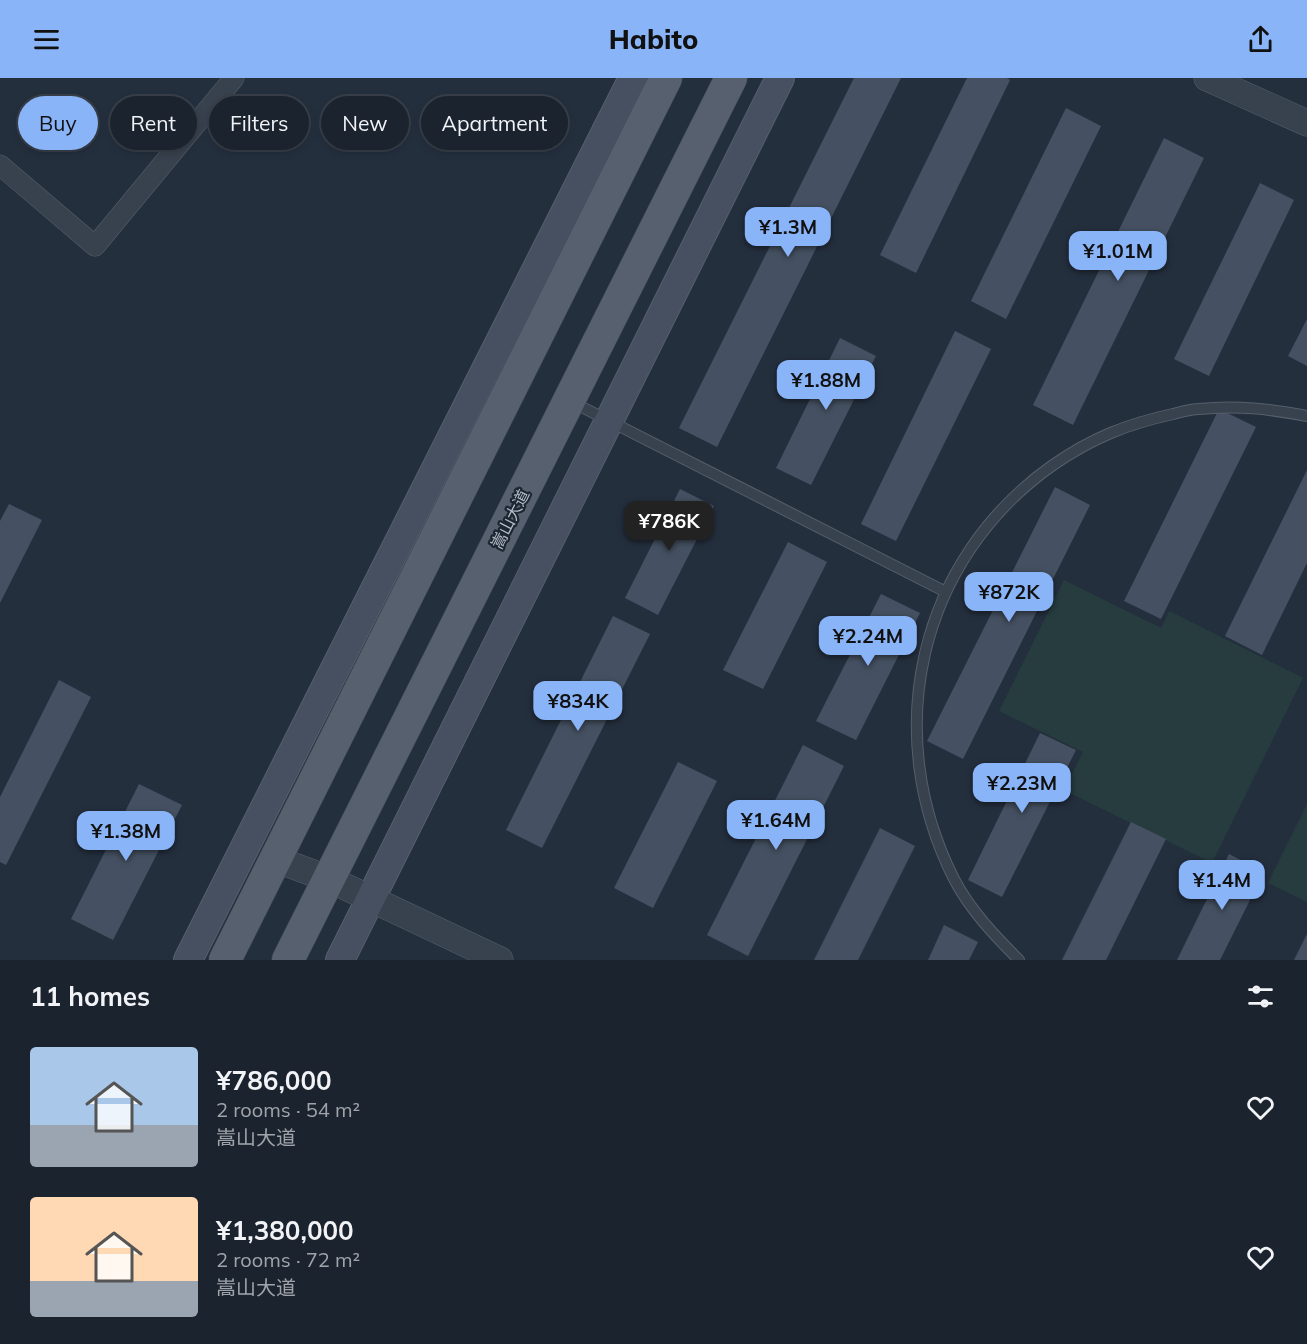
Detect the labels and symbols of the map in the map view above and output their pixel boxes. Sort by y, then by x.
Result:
pin: ¥1.3M [746,207,830,258]
pin: ¥1.01M [1069,231,1167,282]
pin: ¥1.88M [777,360,875,411]
street label: 嵩山大道 [487,486,533,552]
pin: ¥786K [627,501,711,552]
pin: ¥872K [967,572,1051,623]
pin: ¥2.24M [819,616,917,667]
pin: ¥834K [536,681,620,732]
pin: ¥2.23M [973,763,1071,814]
pin: ¥1.64M [727,800,825,851]
pin: ¥1.38M [77,811,175,862]
pin: ¥1.4M [1180,860,1264,911]

